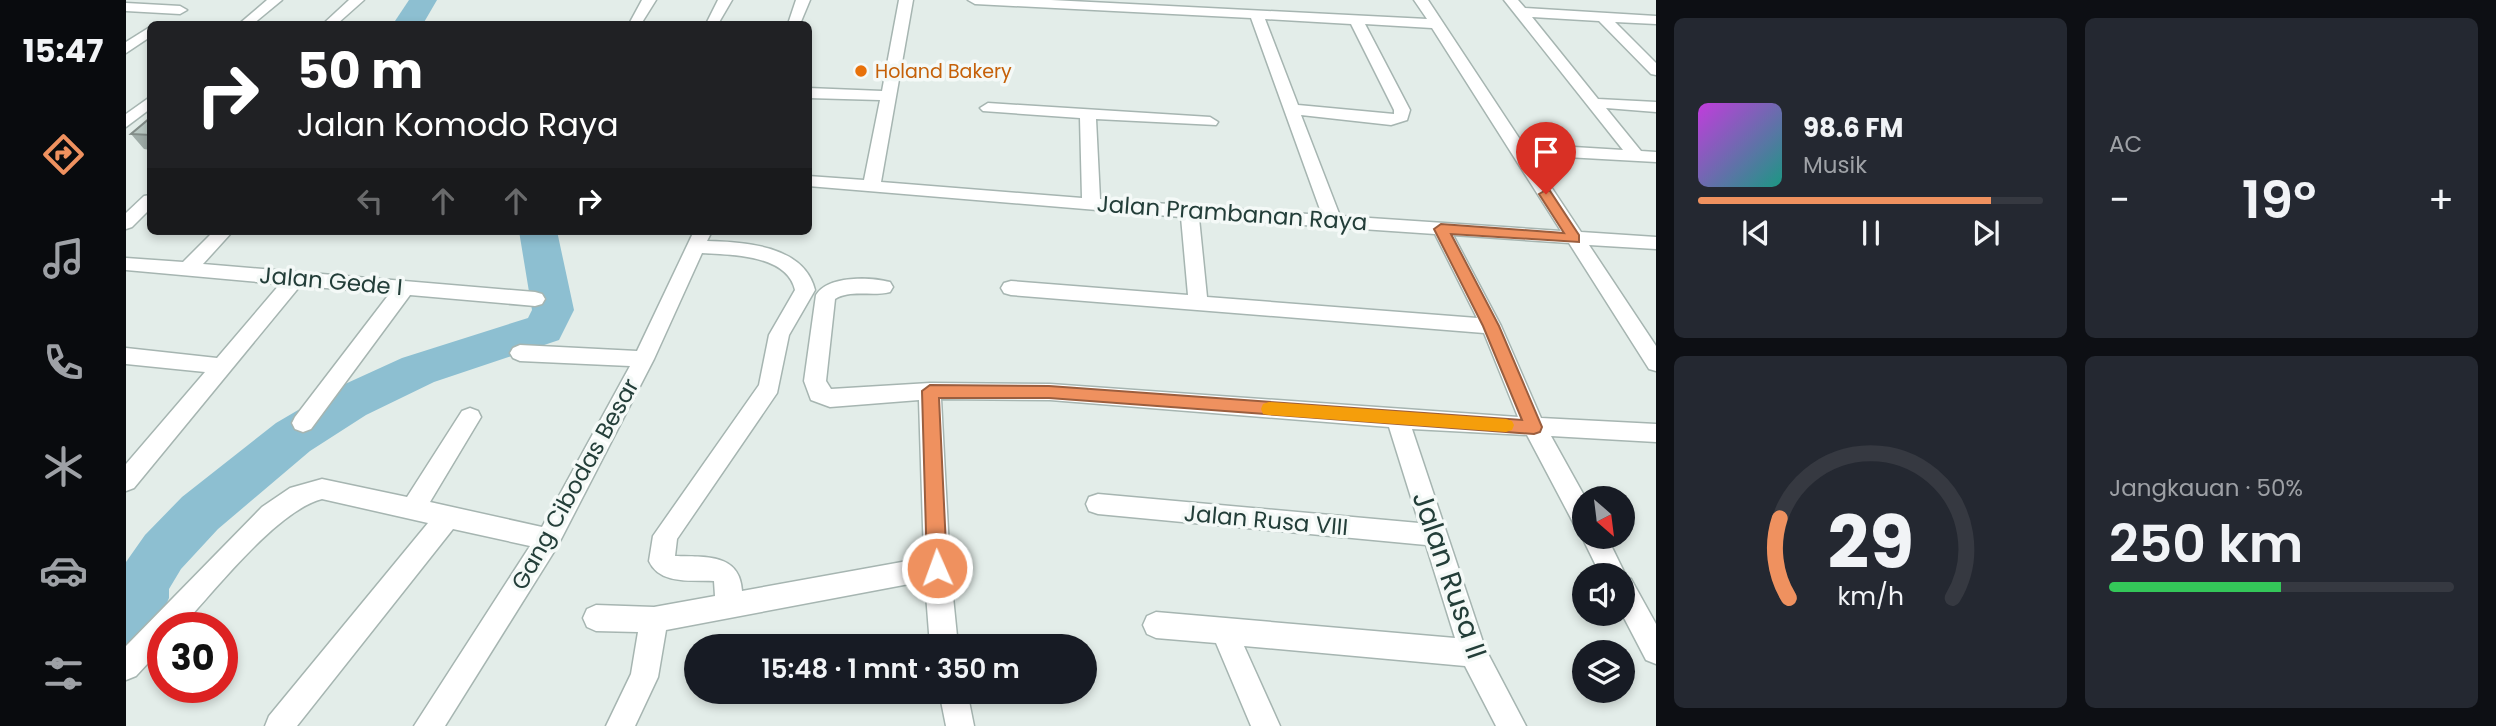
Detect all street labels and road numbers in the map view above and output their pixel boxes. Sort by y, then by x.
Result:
street label: Jalan Prambanan Raya [1096,188,1368,238]
street label: Jalan Gede I [258,259,404,303]
street label: Gang Cibodas Besar [503,372,647,596]
street label: Jalan Rusa II [1403,486,1496,664]
street label: Jalan Rusa VIII [1183,497,1349,543]

